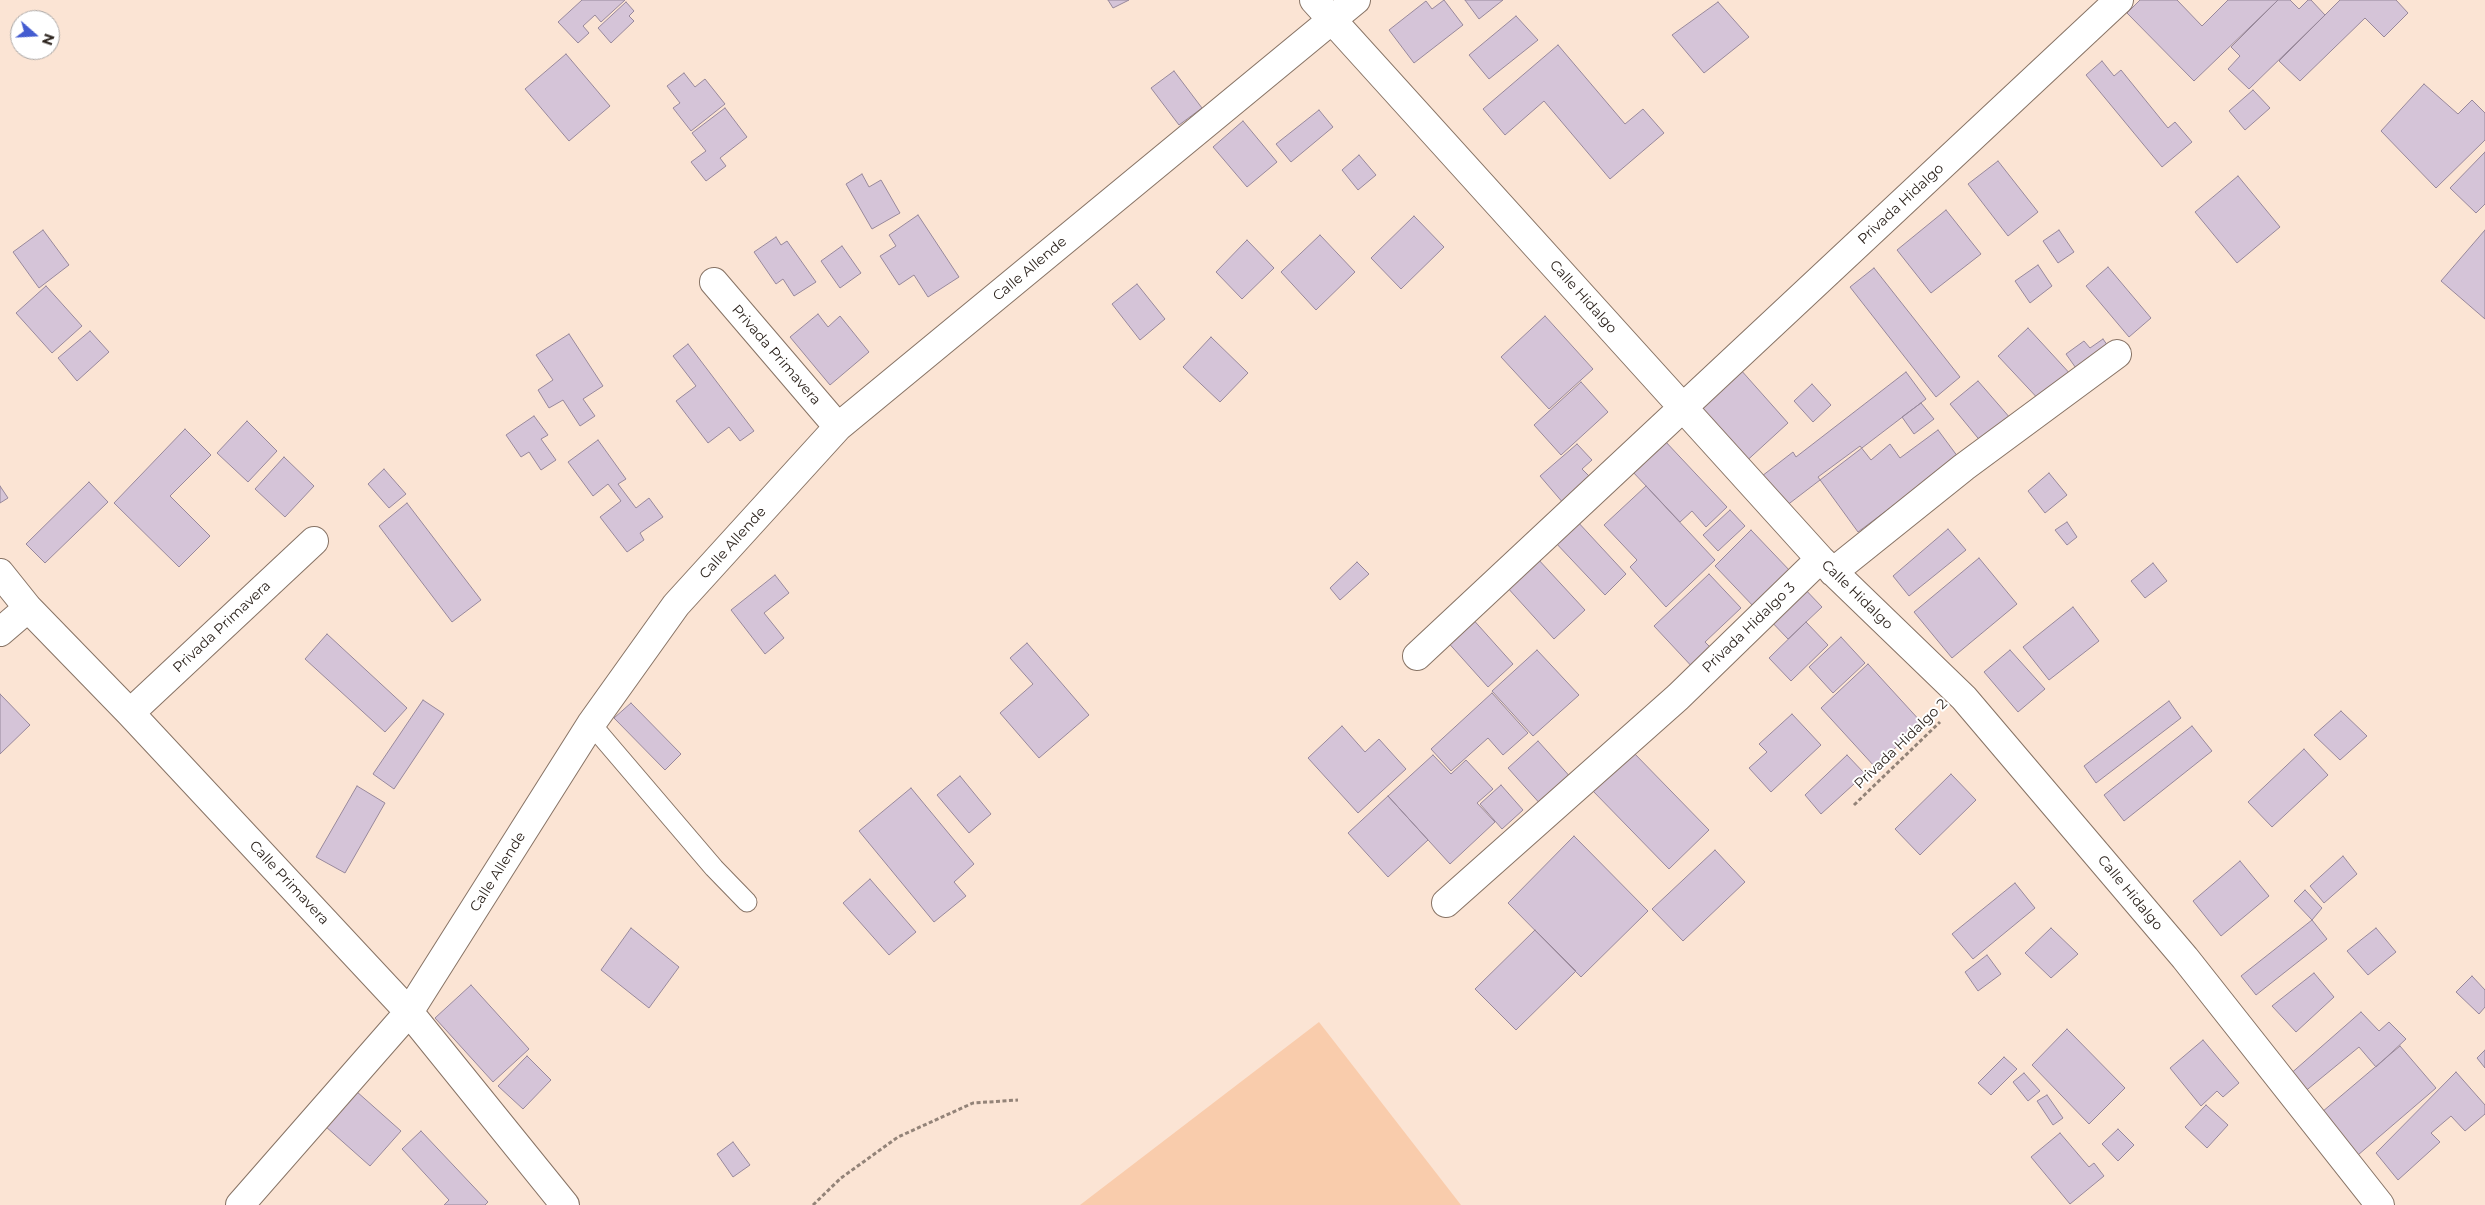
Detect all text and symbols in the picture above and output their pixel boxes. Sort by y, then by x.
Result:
north arrow [10,10,60,60]
text: N [38,31,59,48]
street label: Privada Hidalgo [1855,160,1947,248]
street label: Calle Allende [990,233,1070,305]
street label: Calle Hidalgo [1546,257,1620,337]
street label: Privada Primavera [728,302,824,408]
street label: Calle Allende [696,504,770,582]
street label: Calle Hidalgo [1818,557,1896,633]
street label: Privada Primavera [170,578,274,676]
street label: Privada Hidalgo 3 [1699,579,1799,677]
street label: Privada Hidalgo 2 [1851,695,1951,793]
street label: Calle Allende [467,829,529,915]
street label: Calle Primavera [246,837,332,929]
street label: Calle Hidalgo [2094,852,2166,934]

